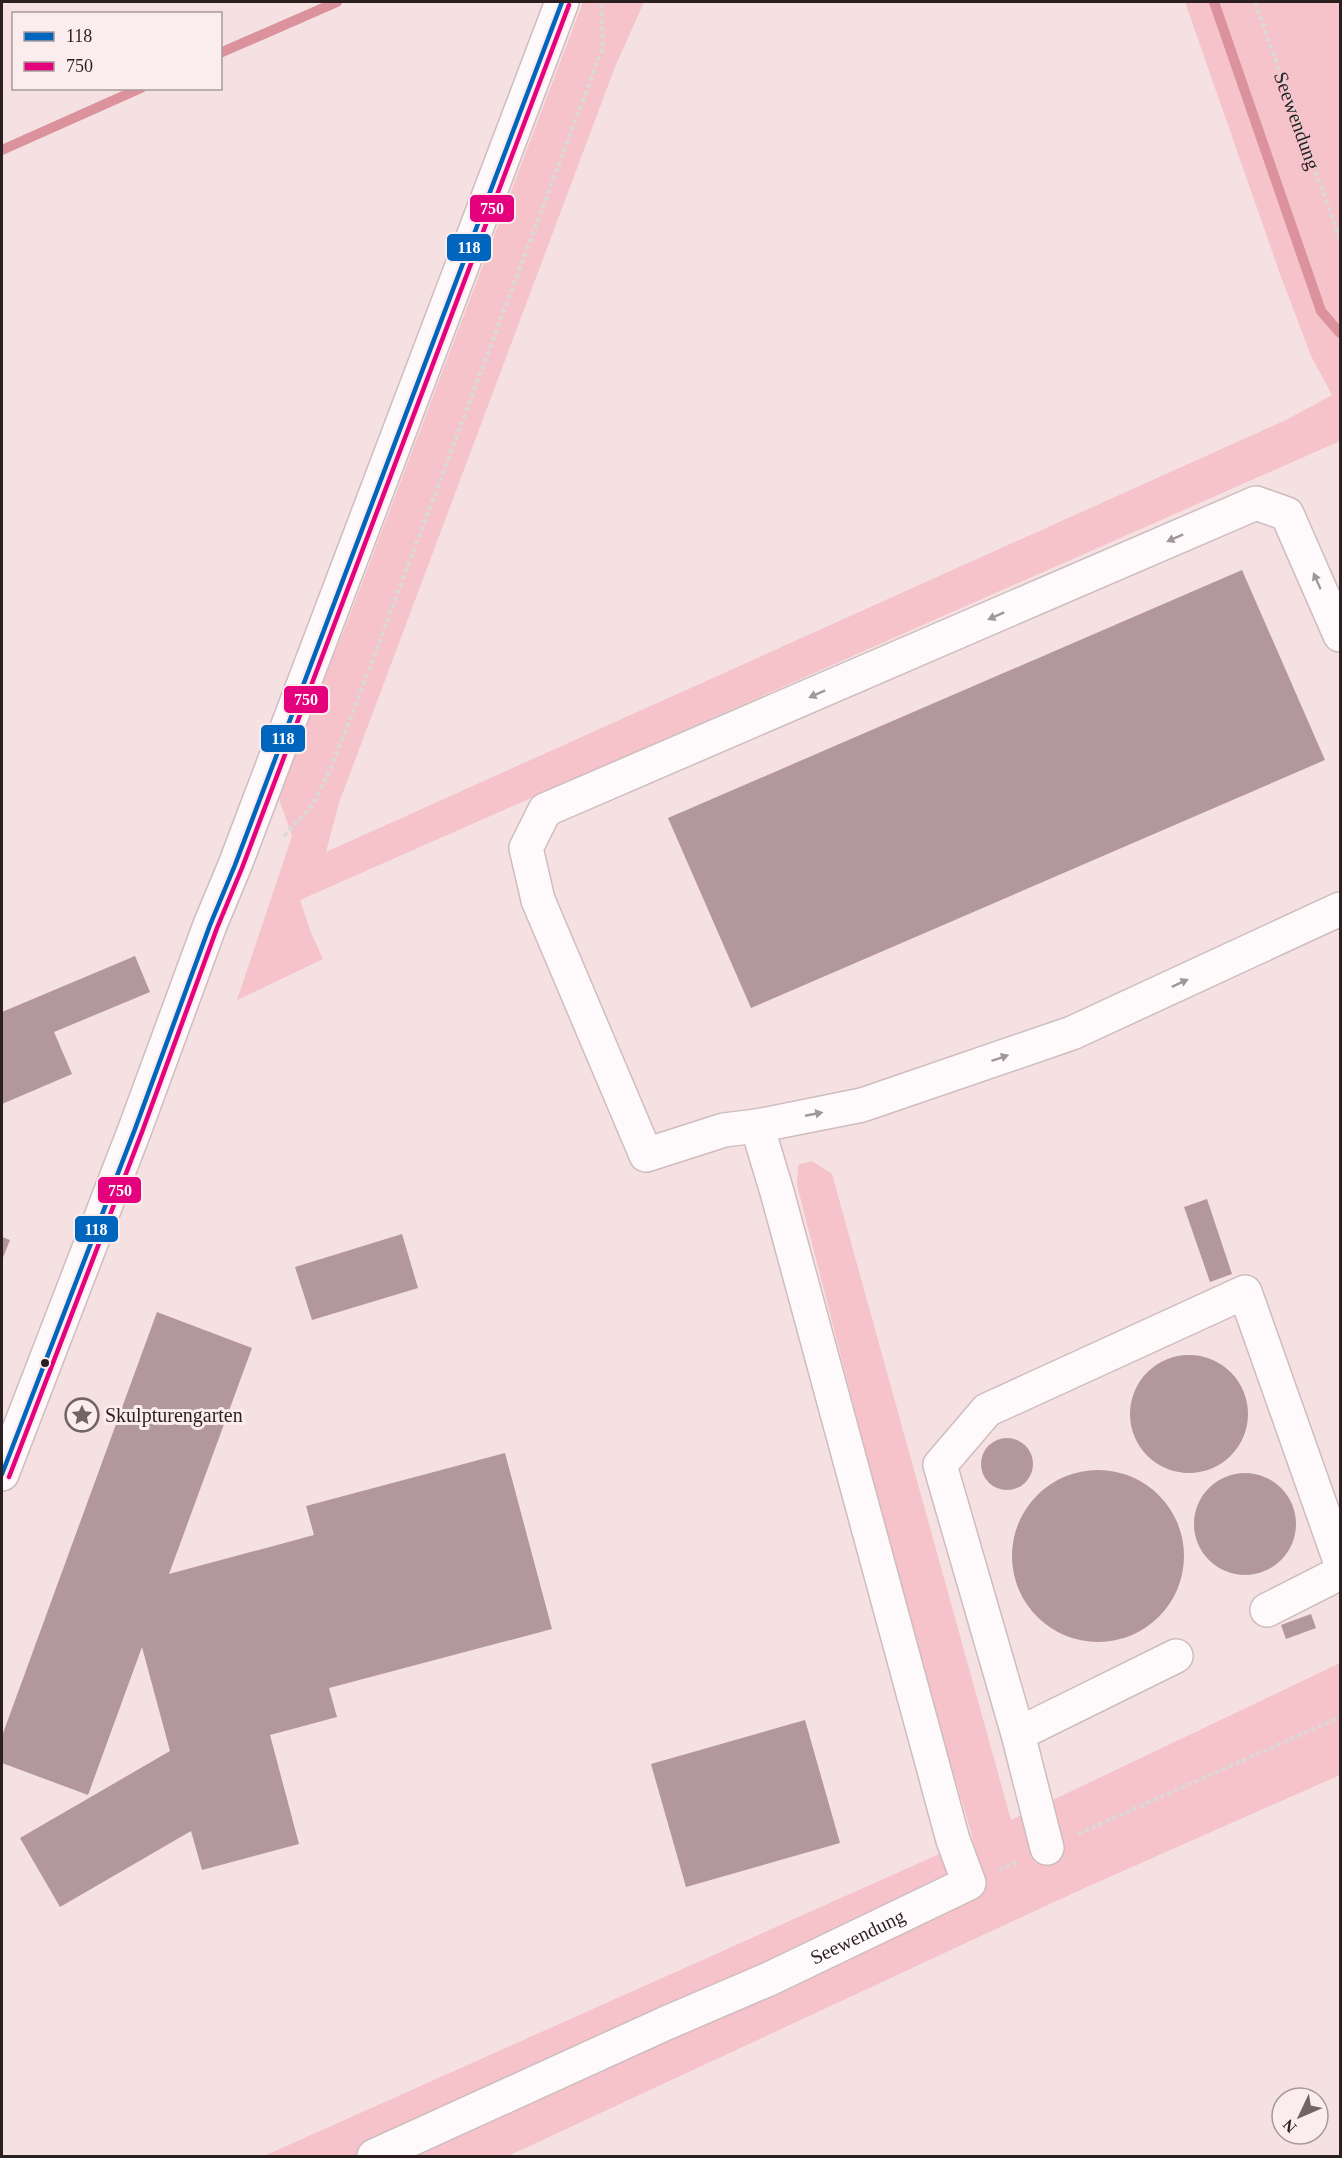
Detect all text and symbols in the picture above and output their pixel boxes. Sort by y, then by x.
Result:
legend [12,12,222,90]
text: 118 [66,26,92,46]
text: 750 [66,56,93,76]
street label: Seewendung [1270,69,1325,173]
line badge: 750 [469,194,515,223]
text: 750 [480,200,504,217]
line badge: 118 [446,233,492,262]
text: 118 [457,239,481,256]
one-way arrow [1166,534,1184,543]
one-way arrow [1312,572,1322,590]
one-way arrow [987,611,1005,621]
line badge: 750 [283,685,329,714]
one-way arrow [808,689,826,699]
text: 750 [294,691,318,708]
line badge: 118 [260,724,306,753]
text: 118 [271,730,295,747]
one-way arrow [1172,978,1190,988]
one-way arrow [991,1052,1009,1062]
one-way arrow [805,1109,824,1118]
line badge: 750 [97,1176,142,1204]
text: 750 [108,1182,132,1199]
line badge: 118 [74,1215,119,1243]
text: 118 [84,1221,108,1238]
unlabelled marker [39,1357,51,1369]
place icon: Skulpturengarten [64,1397,100,1433]
place label: Skulpturengarten [105,1404,243,1427]
street label: Seewendung [807,1904,909,1969]
north arrow [1270,2086,1330,2146]
text: N [1279,2116,1300,2136]

